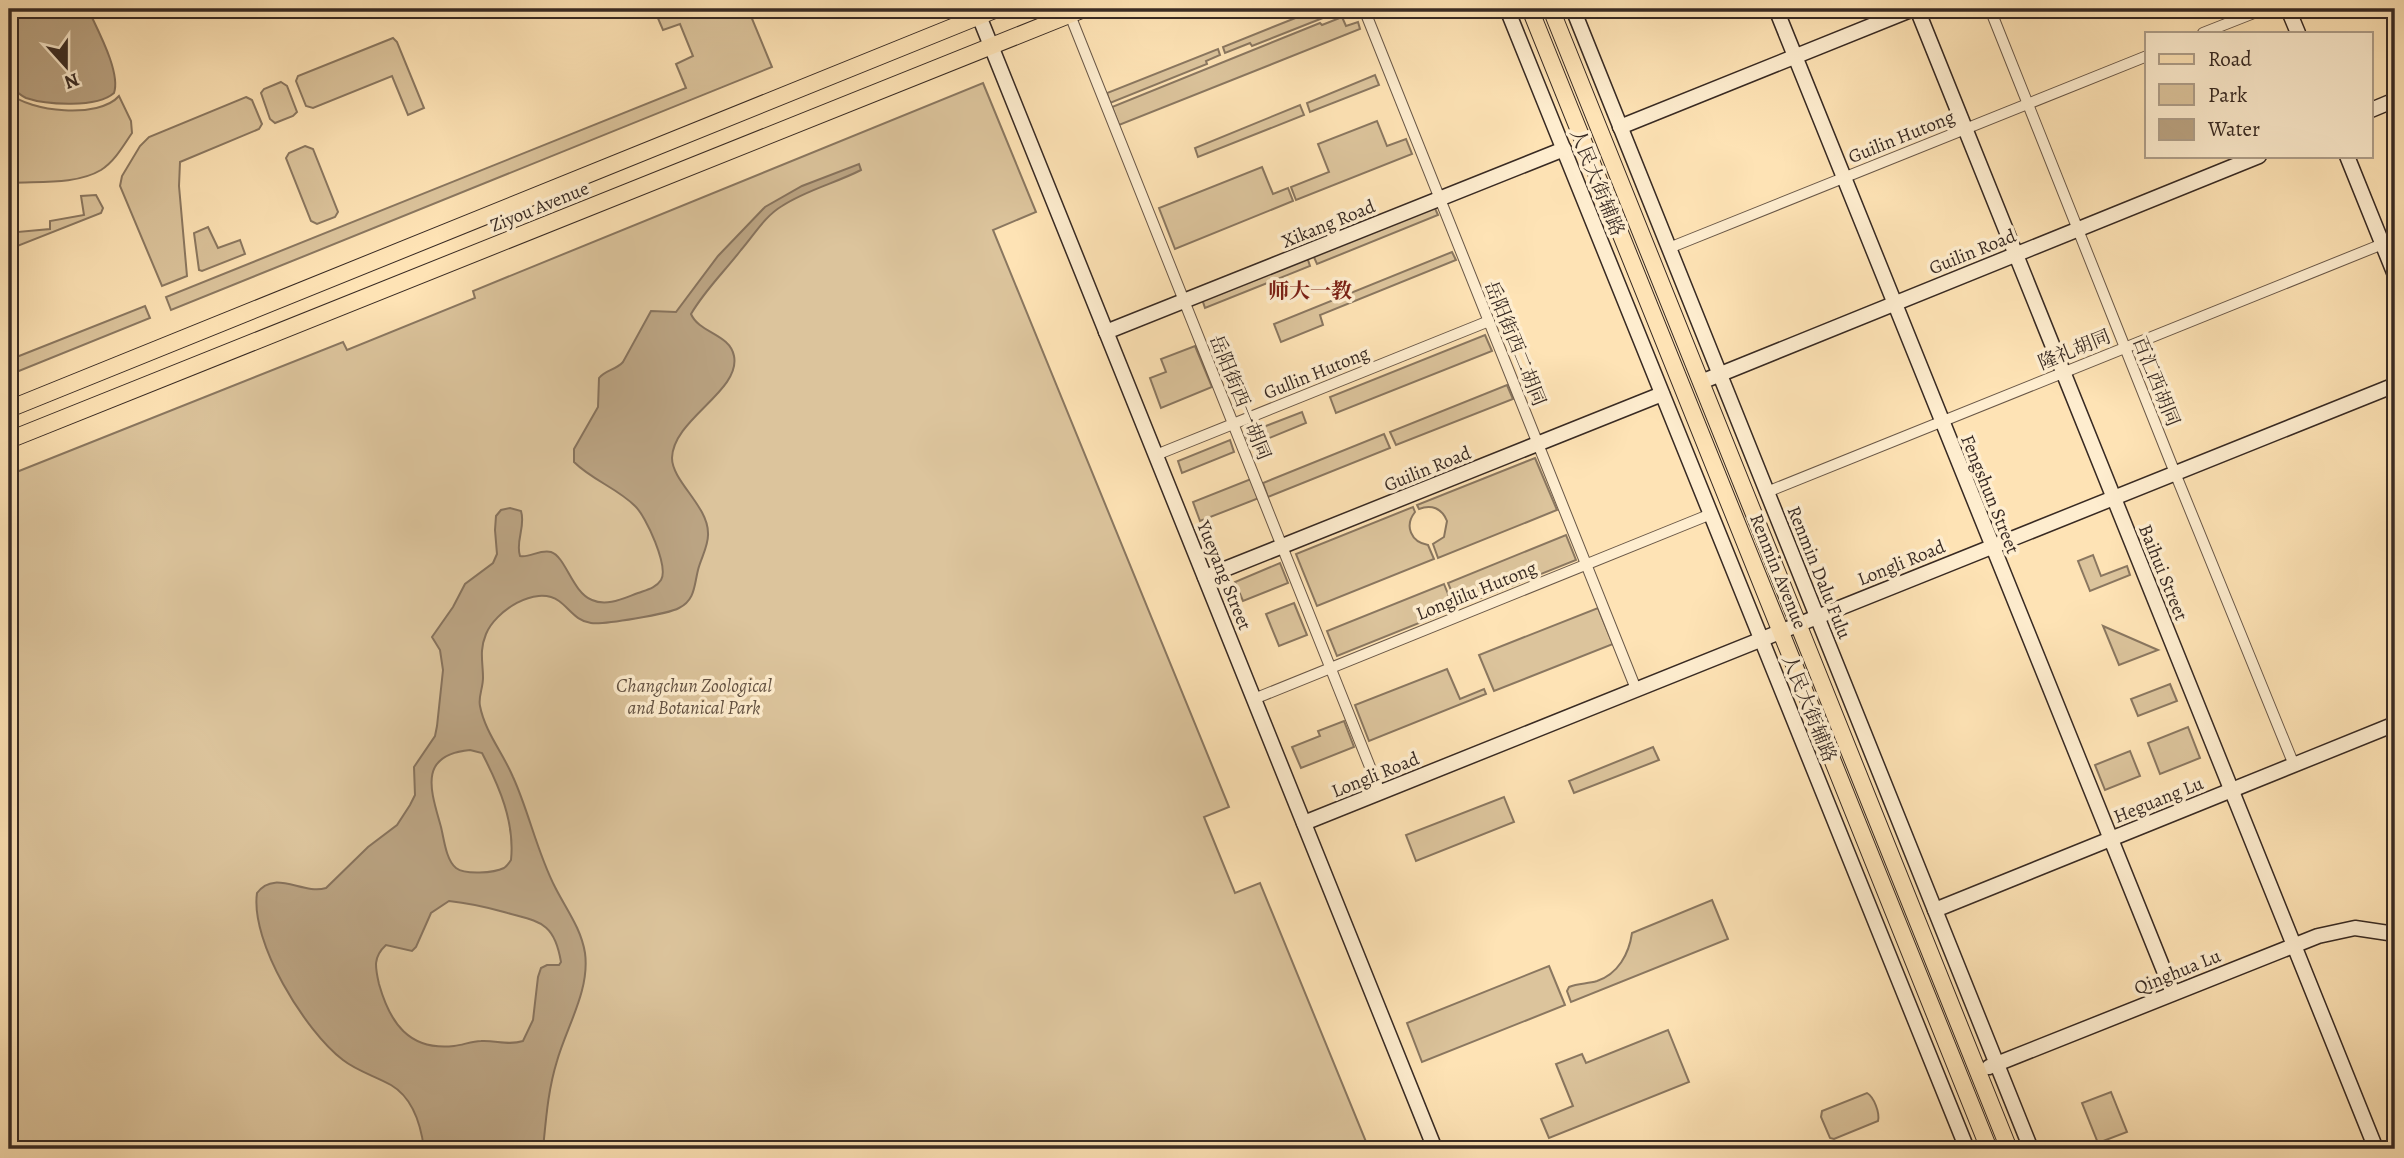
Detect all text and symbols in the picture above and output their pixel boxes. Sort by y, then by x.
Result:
north arrow [32,32,102,102]
legend [2145,32,2372,158]
text: Road [2208,45,2252,73]
text: N [60,66,83,96]
text: Park [2208,81,2248,109]
street label: Guilin Hutong [1844,104,1959,170]
text: Water [2207,115,2260,143]
street label: 人民大街辅路 [1564,125,1630,240]
street label: Ziyou Avenue [486,175,593,239]
street label: Xikang Road [1278,193,1380,255]
street label: Guilin Road [1925,222,2020,281]
district label: 师大一教 [1268,277,1352,305]
street label: 岳阳街西二胡同 [1478,277,1552,410]
street label: 隆礼胡同 [2034,324,2114,376]
street label: 岳阳街西一胡同 [1203,331,1277,464]
street label: 百汇西胡同 [2126,332,2186,430]
street label: Gullin Hutong [1260,340,1373,406]
street label: Fengshun Street [1954,431,2026,558]
street label: Guilin Road [1380,439,1475,498]
street label: Renmin Dalu Fulu [1781,502,1858,643]
street label: Renmin Avenue [1743,510,1813,633]
street label: Yueyang Street [1190,516,1258,634]
street label: Baihui Street [2132,520,2194,624]
street label: Longli Road [1854,533,1950,592]
street label: Longlilu Hutong [1412,555,1541,627]
street label: 人民大街辅路 [1776,651,1842,766]
park label: Changchun Zoological and Botanical Park [616,673,772,721]
street label: Longli Road [1328,745,1424,804]
street label: Heguang Lu [2110,770,2208,830]
street label: Qinghua Lu [2130,942,2225,1001]

